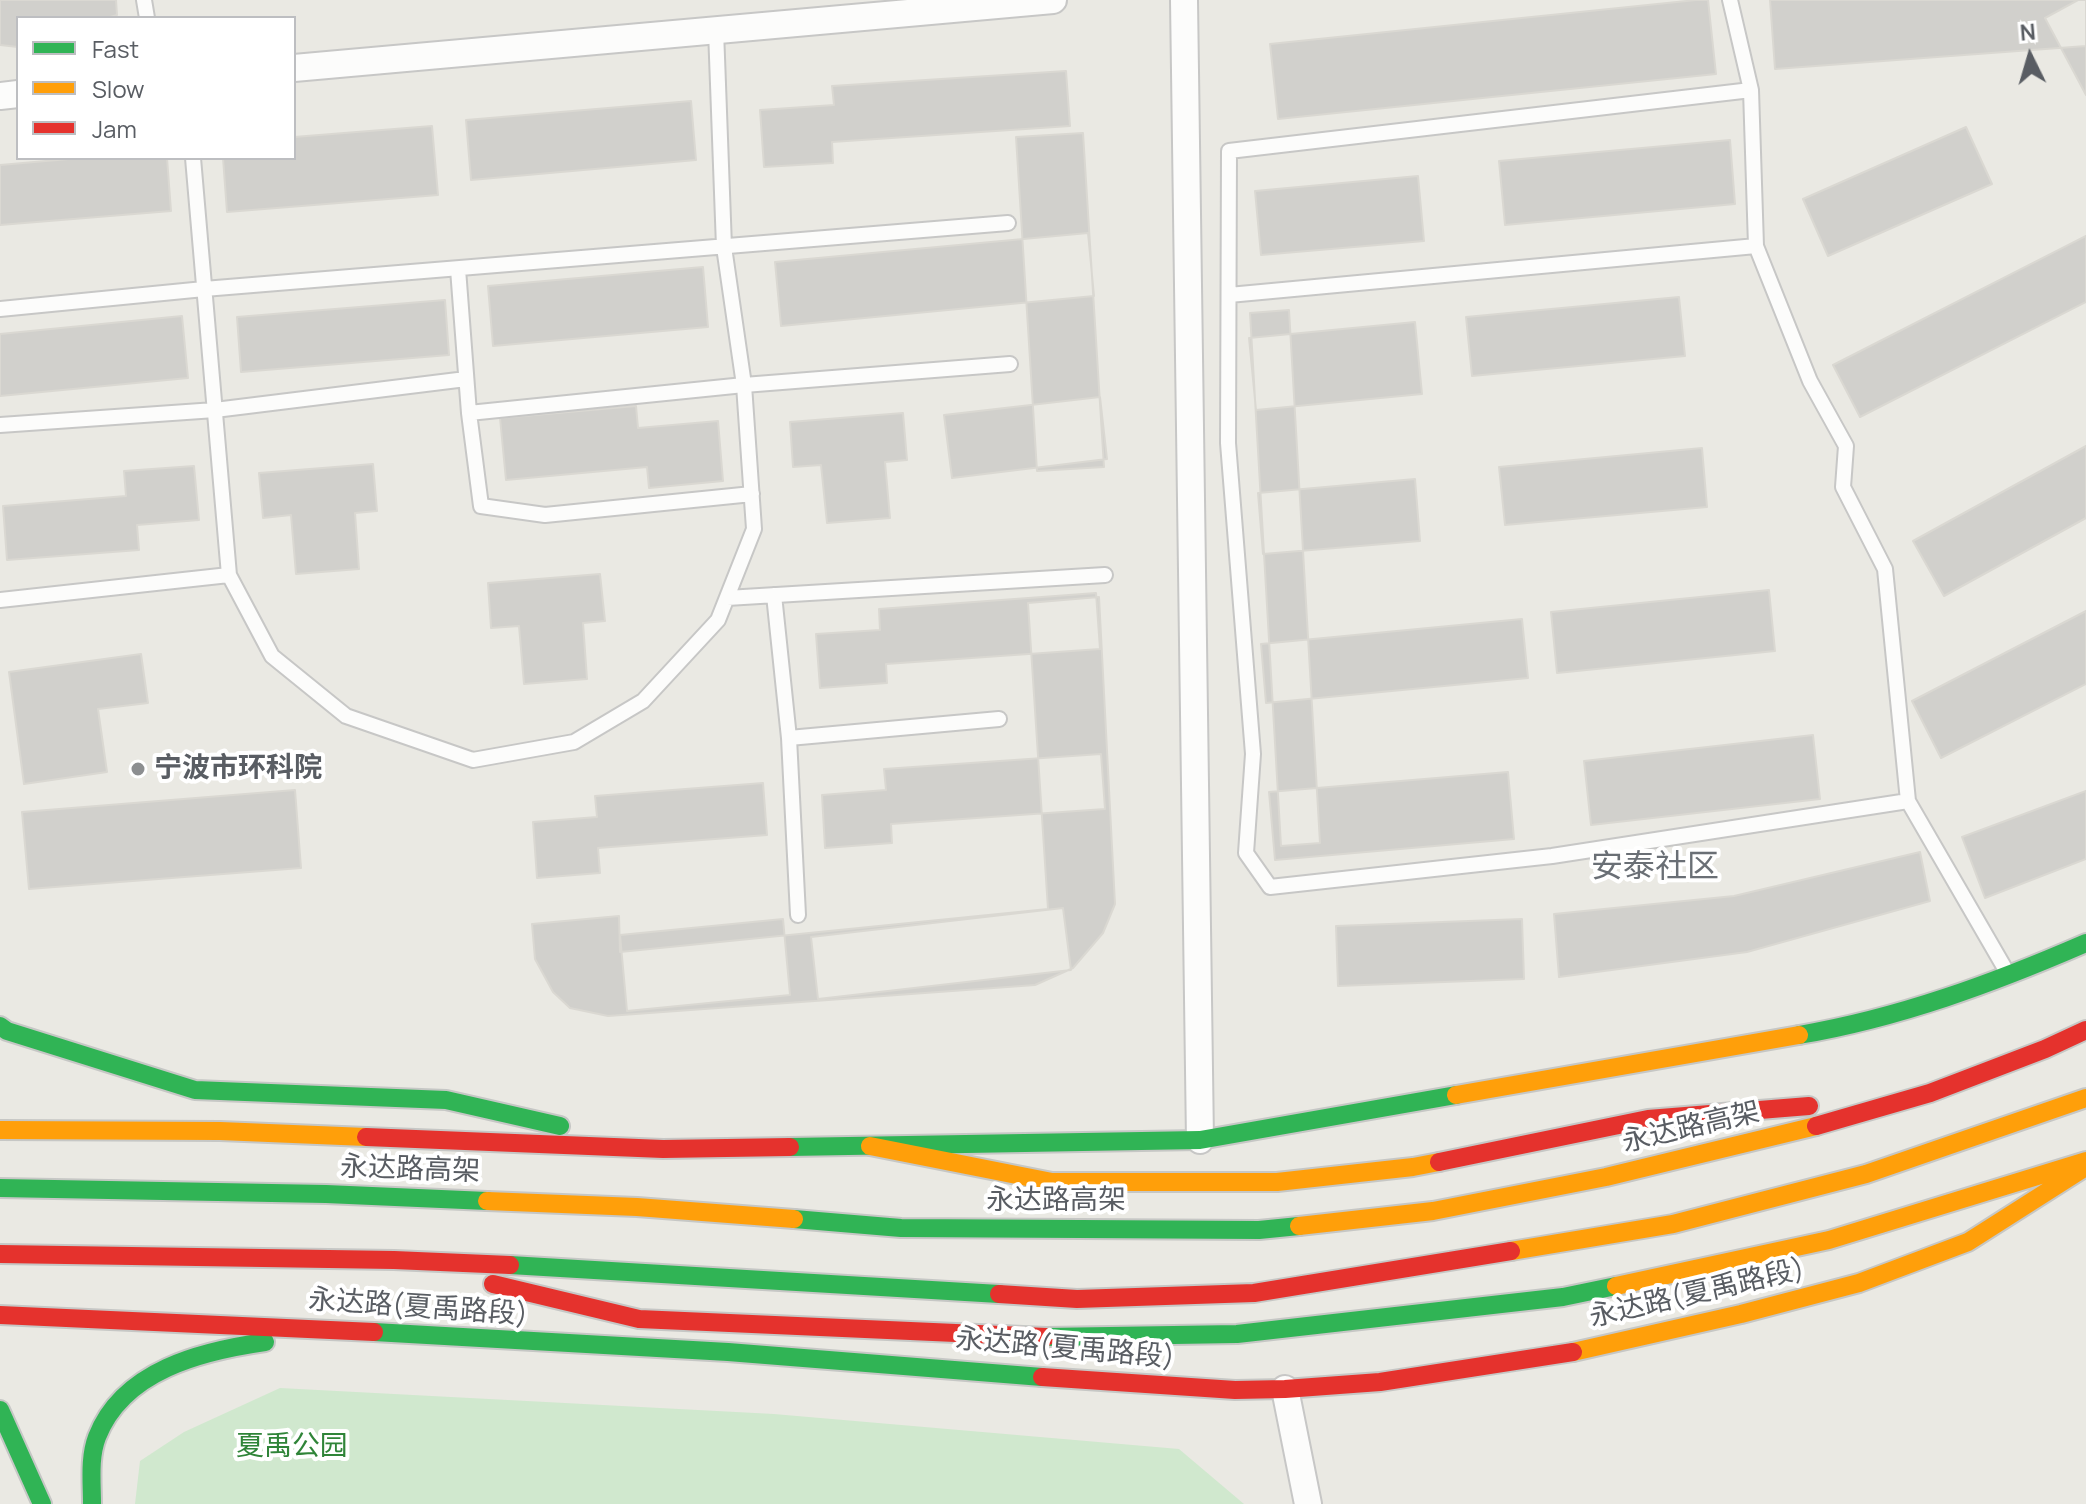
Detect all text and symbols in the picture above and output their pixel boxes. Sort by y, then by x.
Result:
legend [16,16,296,160]
north arrow [1990,16,2070,96]
text: N [2019,16,2037,48]
text: Fast [92,32,139,65]
text: Slow [92,72,145,105]
text: Jam [92,112,137,145]
place label: 宁波市环科院 [154,752,322,786]
marker: 宁波市环科院 [129,760,147,778]
district label: 安泰社区 [1591,849,1719,887]
street label: 永达路高架 [1619,1096,1763,1160]
street label: 永达路高架 [339,1151,481,1189]
street label: 永达路高架 [986,1184,1126,1218]
street label: 永达路(夏禹路段) [1586,1253,1808,1335]
street label: 永达路(夏禹路段) [307,1284,529,1332]
street label: 永达路(夏禹路段) [954,1323,1176,1375]
park label: 夏禹公园 [236,1430,348,1464]

